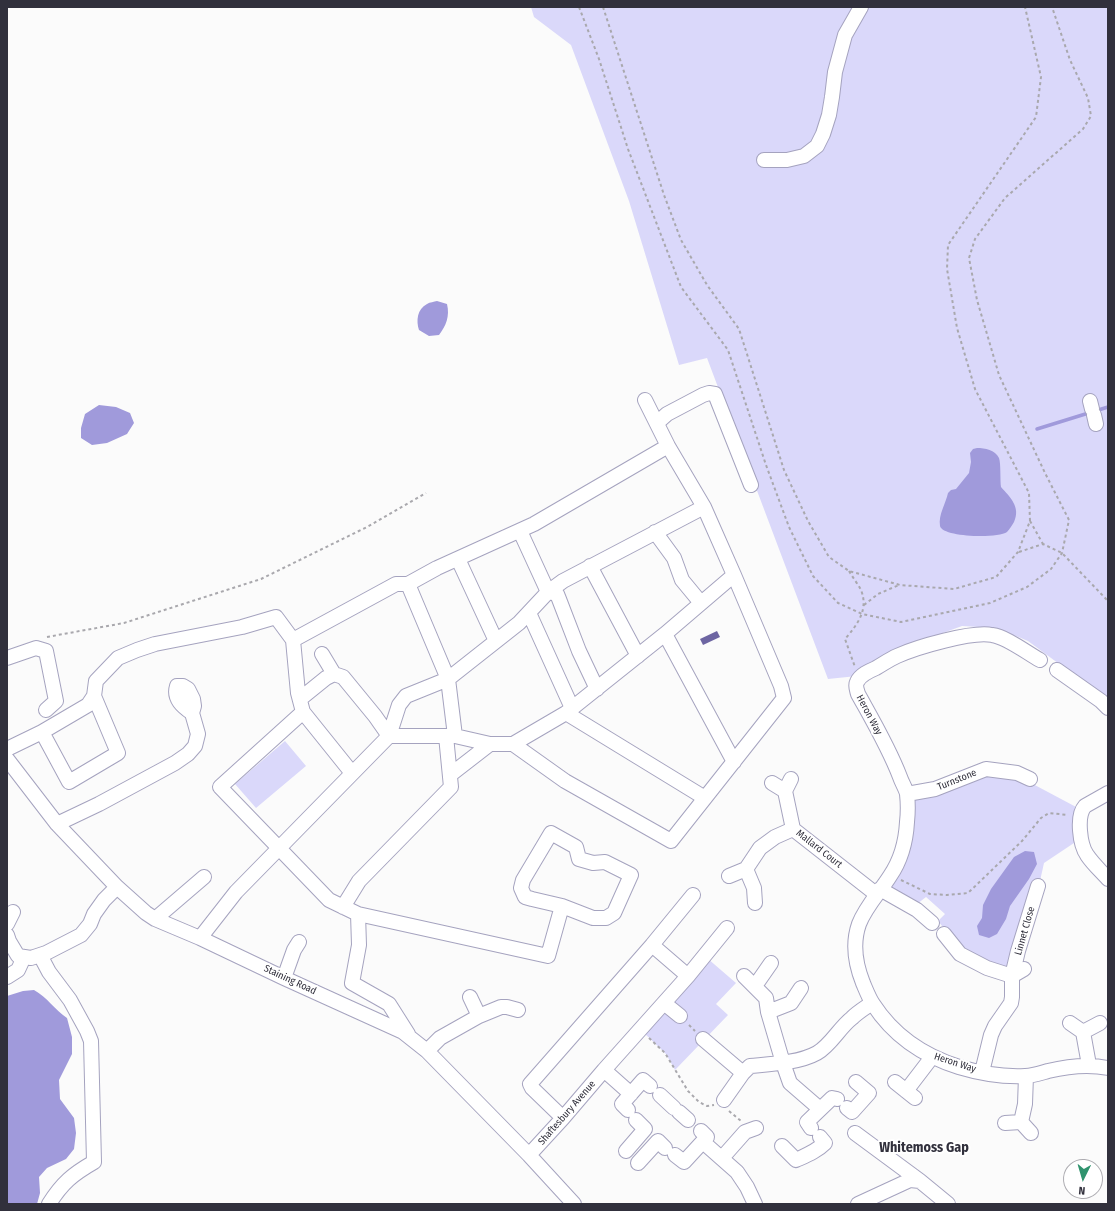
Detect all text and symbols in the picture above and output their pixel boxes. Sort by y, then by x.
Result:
street label: Heron Way [853,693,885,737]
street label: Turnstone [936,767,978,793]
street label: Mallard Court [794,827,844,871]
street label: Linnet Close [1012,905,1038,957]
street label: Staining Road [262,963,318,997]
street label: Heron Way [932,1051,978,1075]
street label: Shaftesbury Avenue [536,1078,598,1148]
district label: Whitemoss Gap [879,1140,969,1156]
north arrow [1063,1159,1103,1199]
text: N [1078,1184,1086,1197]

